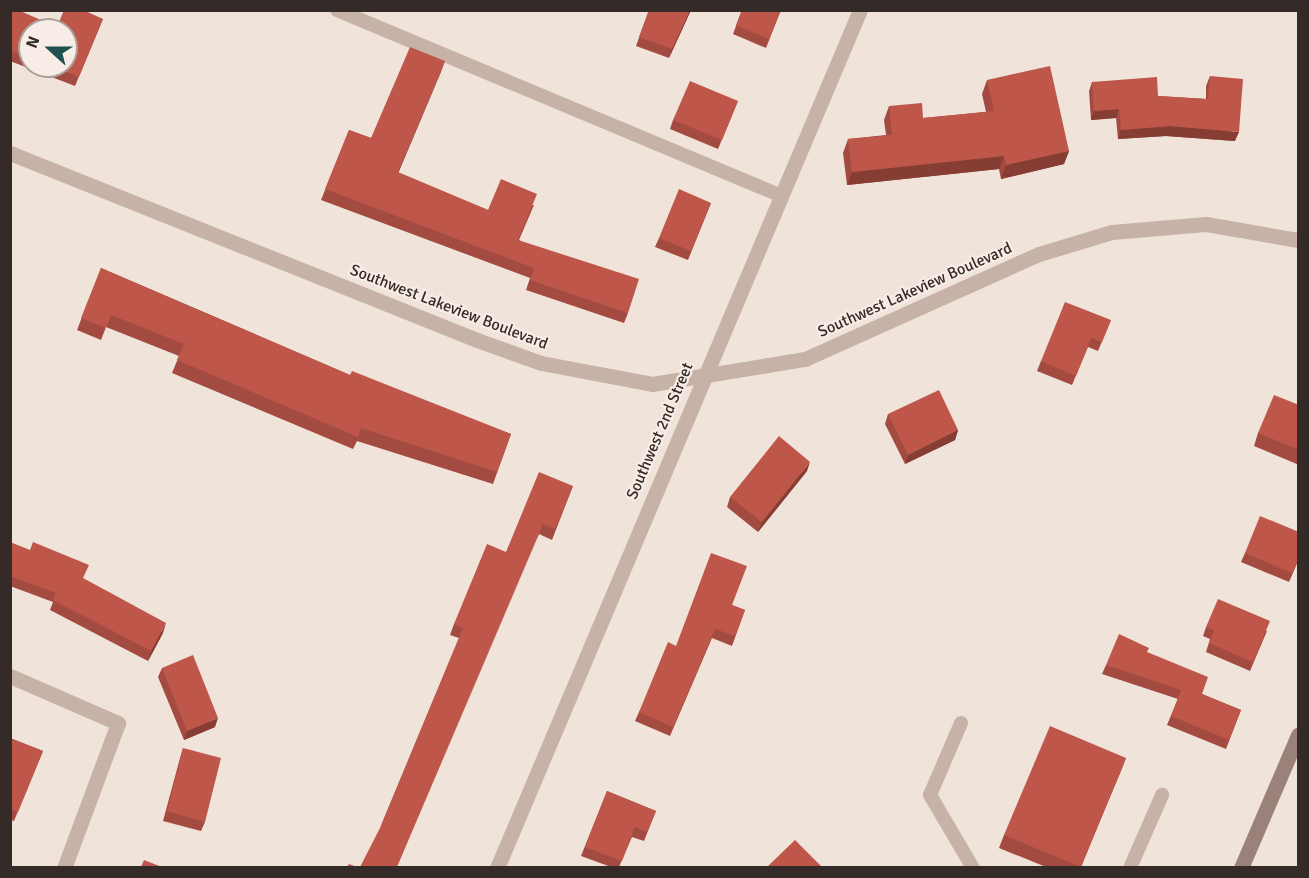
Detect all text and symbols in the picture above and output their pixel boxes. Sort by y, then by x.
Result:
north arrow [18,18,78,78]
text: N [22,33,44,51]
street label: Southwest Lakeview Boulevard [815,238,1015,342]
street label: Southwest Lakeview Boulevard [347,260,551,354]
street label: Southwest 2nd Street [623,360,697,502]

